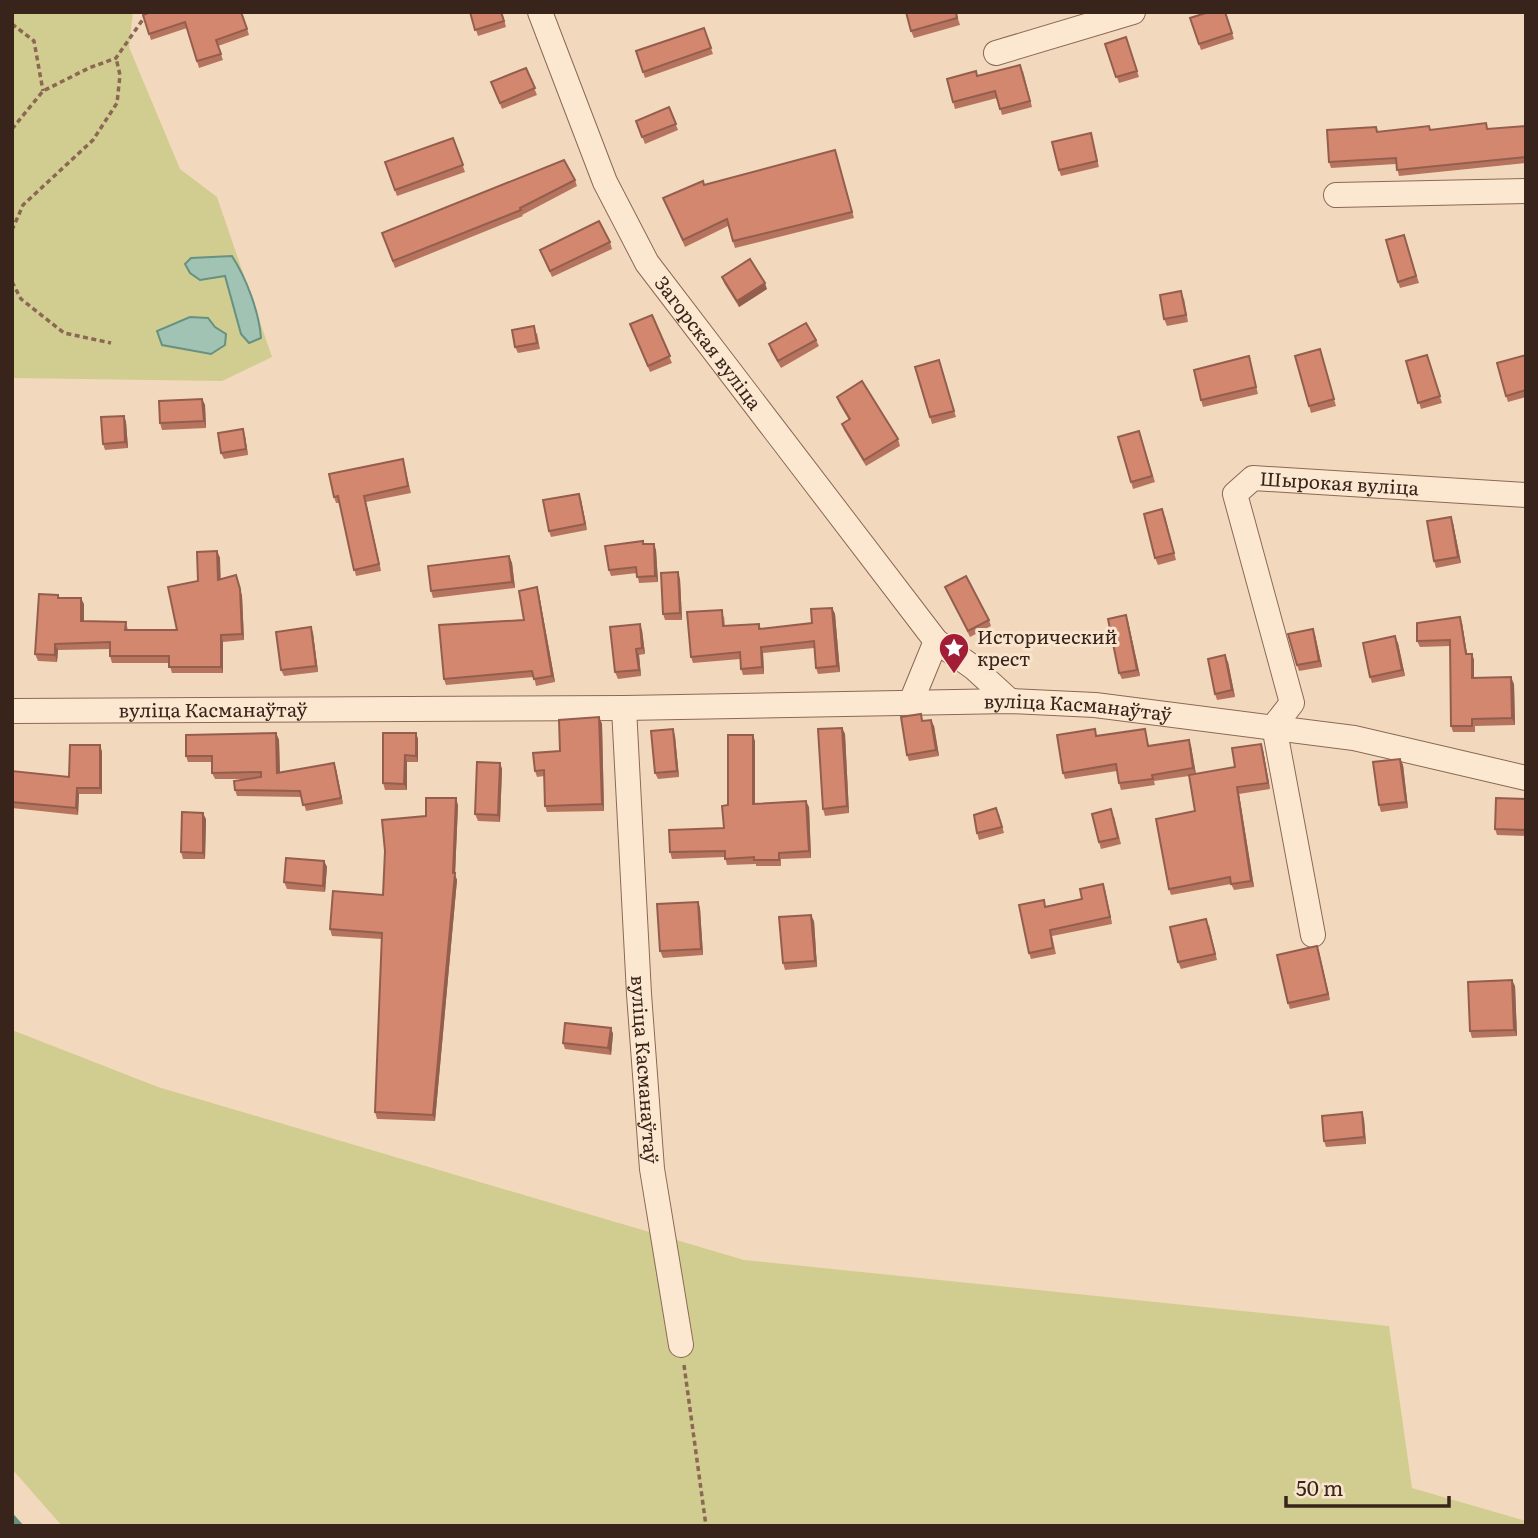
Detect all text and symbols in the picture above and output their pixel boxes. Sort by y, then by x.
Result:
street label: Загорская вуліца [649,270,770,416]
street label: Шырокая вуліца [1259,463,1421,501]
place label: Исторический крест [977,622,1118,672]
place icon: Исторический крест [937,631,971,675]
street label: вуліца Касманаўтаў [983,686,1174,728]
street label: вуліца Касманаўтаў [119,695,308,723]
street label: вуліца Касманаўтаў [625,974,667,1165]
scale bar [1286,1464,1449,1508]
text: 50 m [1296,1471,1343,1502]

